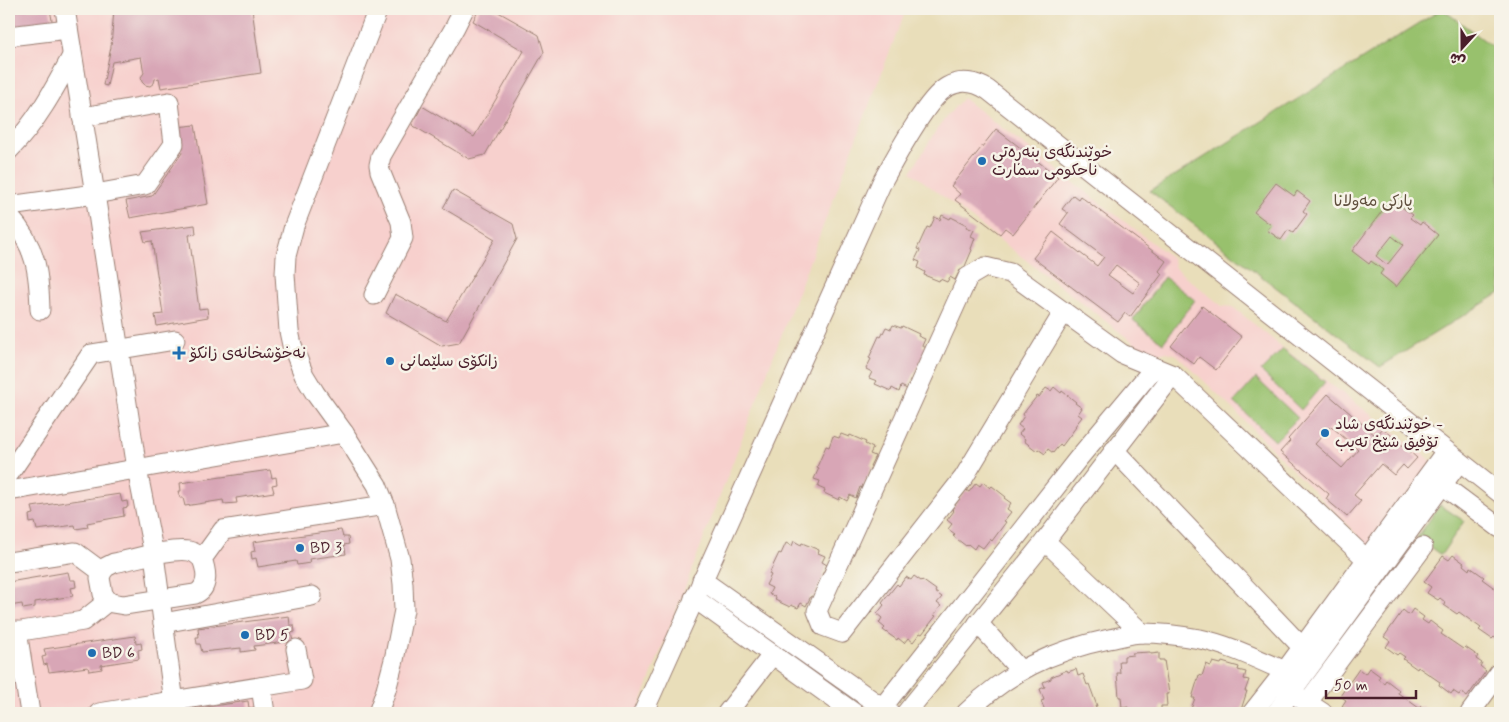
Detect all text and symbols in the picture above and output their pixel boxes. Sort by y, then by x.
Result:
north arrow [1436,22,1486,72]
text: ش [1447,48,1468,70]
place label: خوێندنگەی بنەڕەتی ناحکومی سمارت [992,142,1112,181]
marker: خوێندنگەی بنەڕەتی ناحکومی سمارت [976,155,988,167]
park label: پارکی مەولانا [1333,191,1413,212]
place label: نەخۆشخانەی زانکۆ [188,343,306,364]
marker: نەخۆشخانەی زانکۆ [172,346,186,360]
place label: زانکۆی سلێمانی [400,351,498,372]
marker: زانکۆی سلێمانی [384,355,396,367]
place label: خوێندنگەی شاد - تۆفیق شێخ تەیب [1335,414,1443,453]
marker: خوێندنگەی شاد - تۆفیق شێخ تەیب [1319,427,1331,439]
place label: BD 3 [310,538,342,559]
marker: BD 3 [294,542,306,554]
place label: BD 5 [255,625,289,646]
marker: BD 5 [239,629,251,641]
place label: BD 6 [102,643,135,664]
marker: BD 6 [86,647,98,659]
scale bar [1326,667,1416,699]
text: 50 m [1334,676,1368,696]

